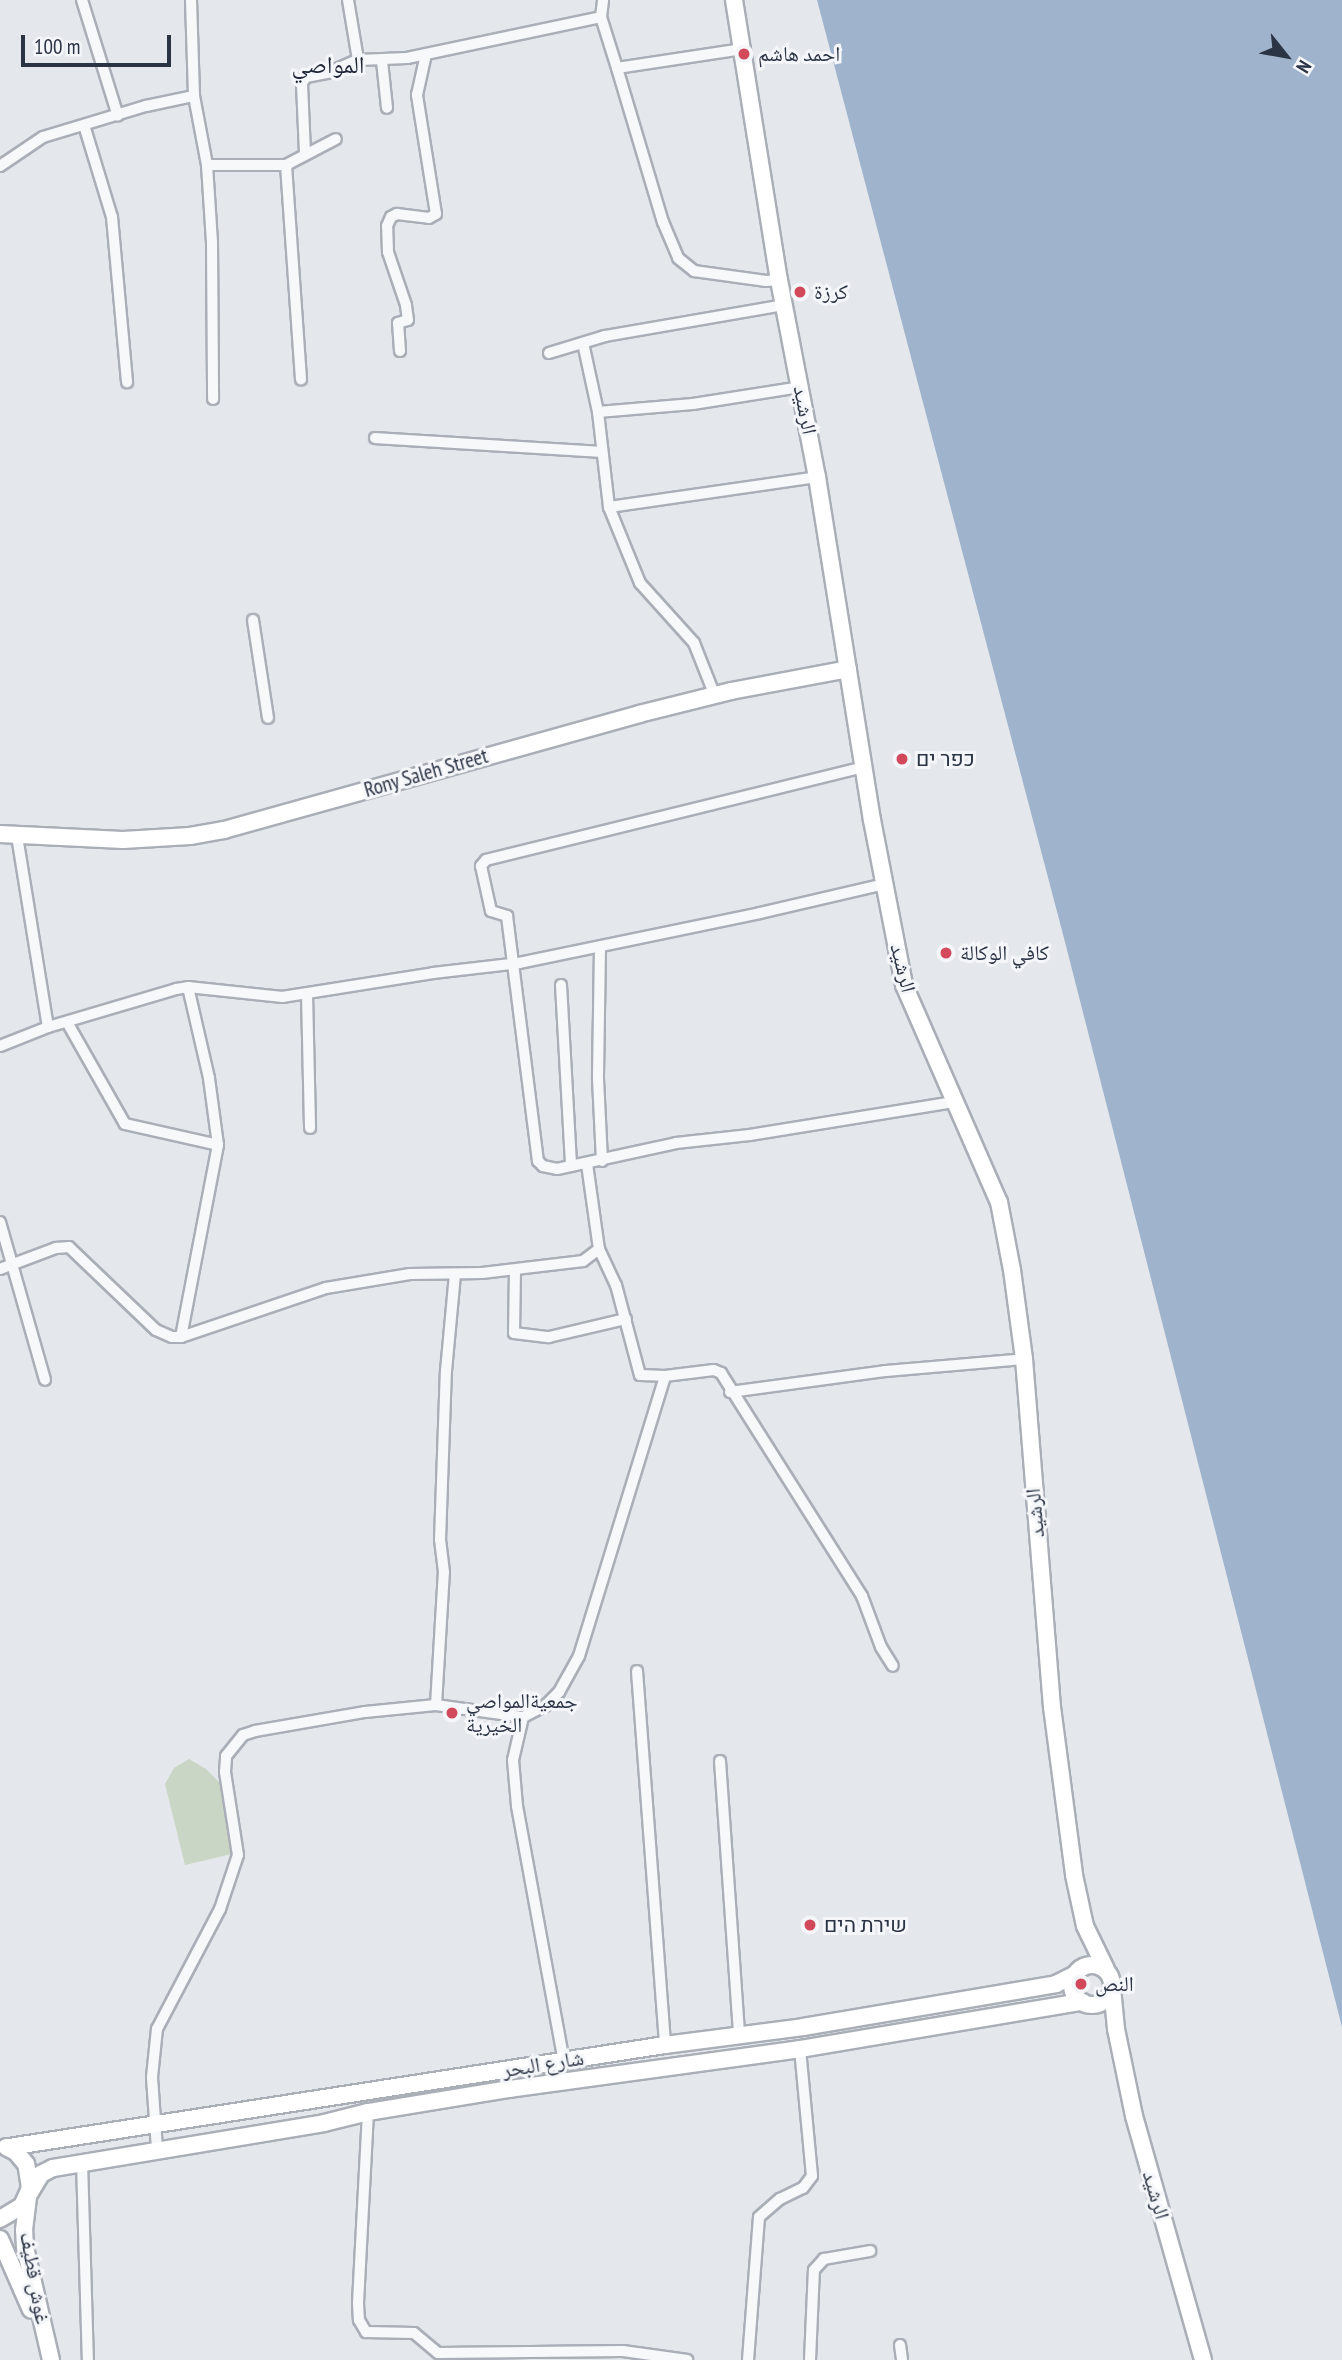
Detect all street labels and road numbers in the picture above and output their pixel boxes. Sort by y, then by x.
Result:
street label: الرشيد [788,383,822,437]
street label: Rony Saleh Street [361,743,491,803]
street label: الرشيد [885,941,921,995]
street label: الرشيد [1020,1487,1050,1539]
street label: شارع البحر [500,2045,586,2083]
street label: الرشيد [1137,2168,1175,2222]
street label: غوش قطيف [15,2230,55,2326]

